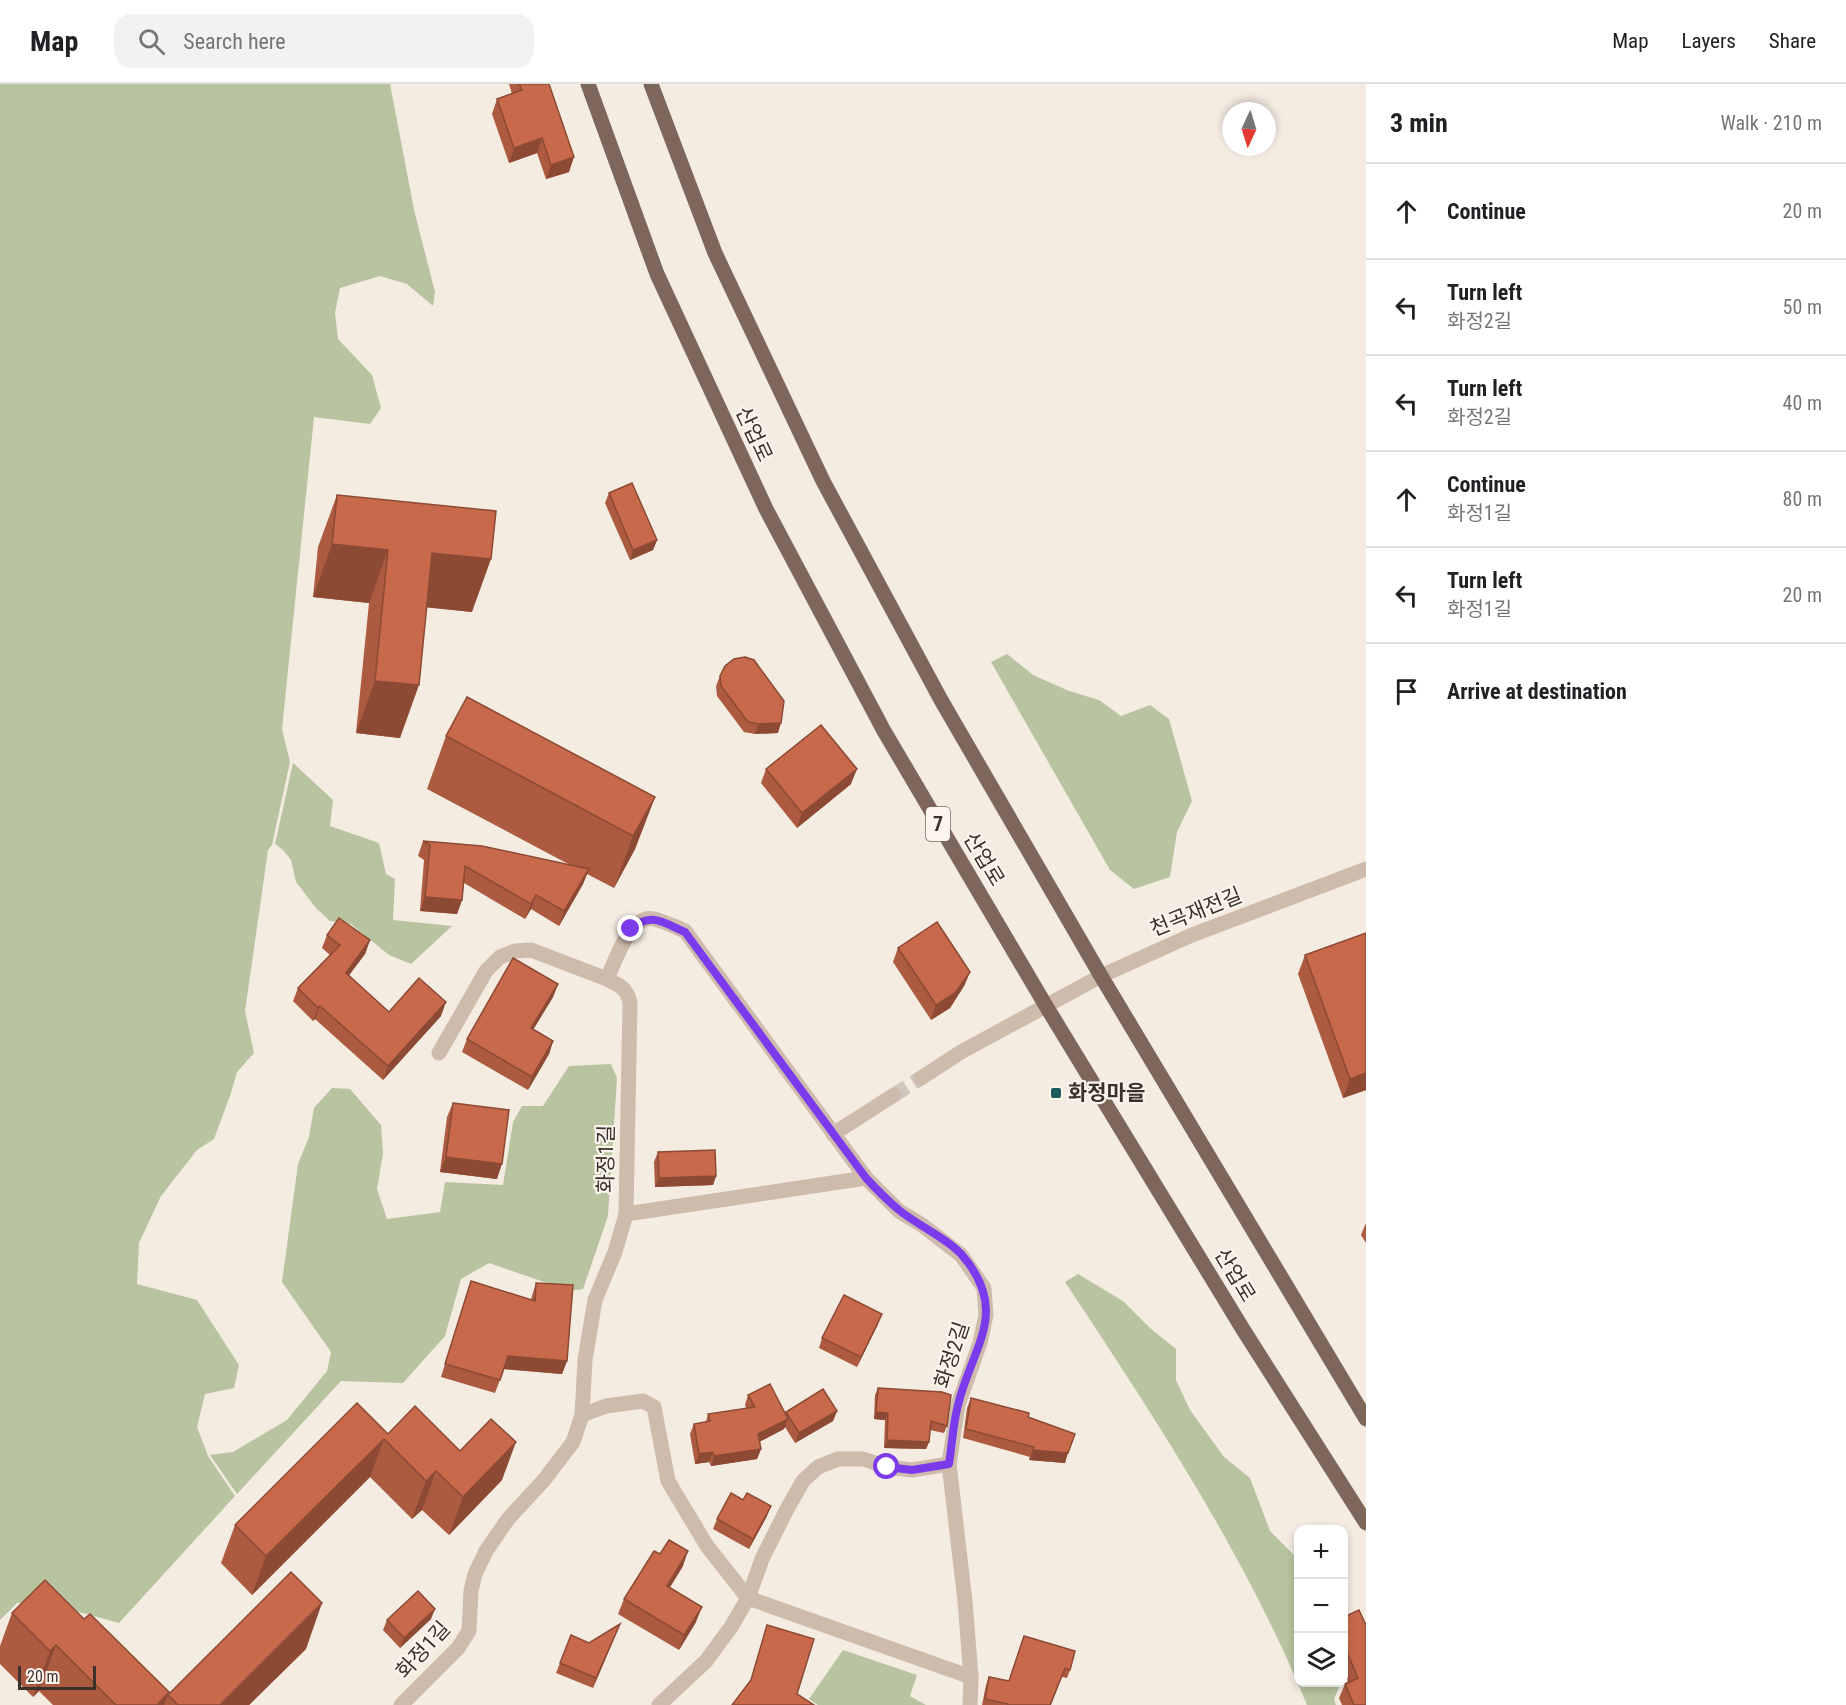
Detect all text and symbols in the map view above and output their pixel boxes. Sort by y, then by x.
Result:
search box [114,14,534,68]
text: Map [30,25,78,58]
icon: search [135,25,168,58]
text: Search here [183,29,286,54]
text: Map [1612,29,1649,53]
text: Layers [1682,29,1736,53]
text: Share [1769,29,1816,53]
north arrow [1222,102,1276,156]
text: 3 min [1390,108,1448,138]
text: Walk · 210 m [1721,111,1822,135]
icon: ahead [1390,195,1423,228]
text: Continue [1447,199,1526,224]
text: 20 m [1783,199,1822,223]
text: Turn left [1447,280,1522,305]
icon: left [1390,291,1423,324]
text: 50 m [1783,295,1822,319]
text: 화정2길 [1447,309,1512,333]
text: Turn left [1447,376,1522,401]
icon: left [1390,387,1423,420]
text: 40 m [1783,391,1822,415]
street label: 산업로 [731,403,777,465]
text: 화정2길 [1447,405,1512,429]
text: Continue [1447,472,1526,497]
icon: ahead [1390,483,1423,516]
text: 80 m [1783,487,1822,511]
text: 화정1길 [1447,501,1512,525]
text: Turn left [1447,568,1522,593]
icon: left [1390,579,1423,612]
text: 20 m [1783,583,1822,607]
text: 화정1길 [1447,597,1512,621]
icon: arrive [1390,675,1423,708]
text: Arrive at destination [1447,679,1627,704]
road number: 7 [926,807,950,841]
street label: 산업로 [959,828,1009,890]
street label: 천곡재전길 [1147,883,1245,941]
route end [617,915,643,941]
place label: 화정마을 [1068,1081,1145,1105]
marker: 화정마을 [1049,1086,1063,1100]
street label: 화정1길 [593,1125,619,1193]
street label: 산업로 [1210,1244,1260,1306]
street label: 화정2길 [930,1319,974,1391]
route start [873,1453,899,1479]
map controls [1294,1525,1348,1687]
button: + [1294,1525,1348,1579]
button: − [1294,1579,1348,1633]
street label: 화정1길 [391,1617,455,1683]
button: layers [1294,1633,1348,1687]
scale bar [18,1663,96,1690]
text: 20 m [27,1667,59,1686]

